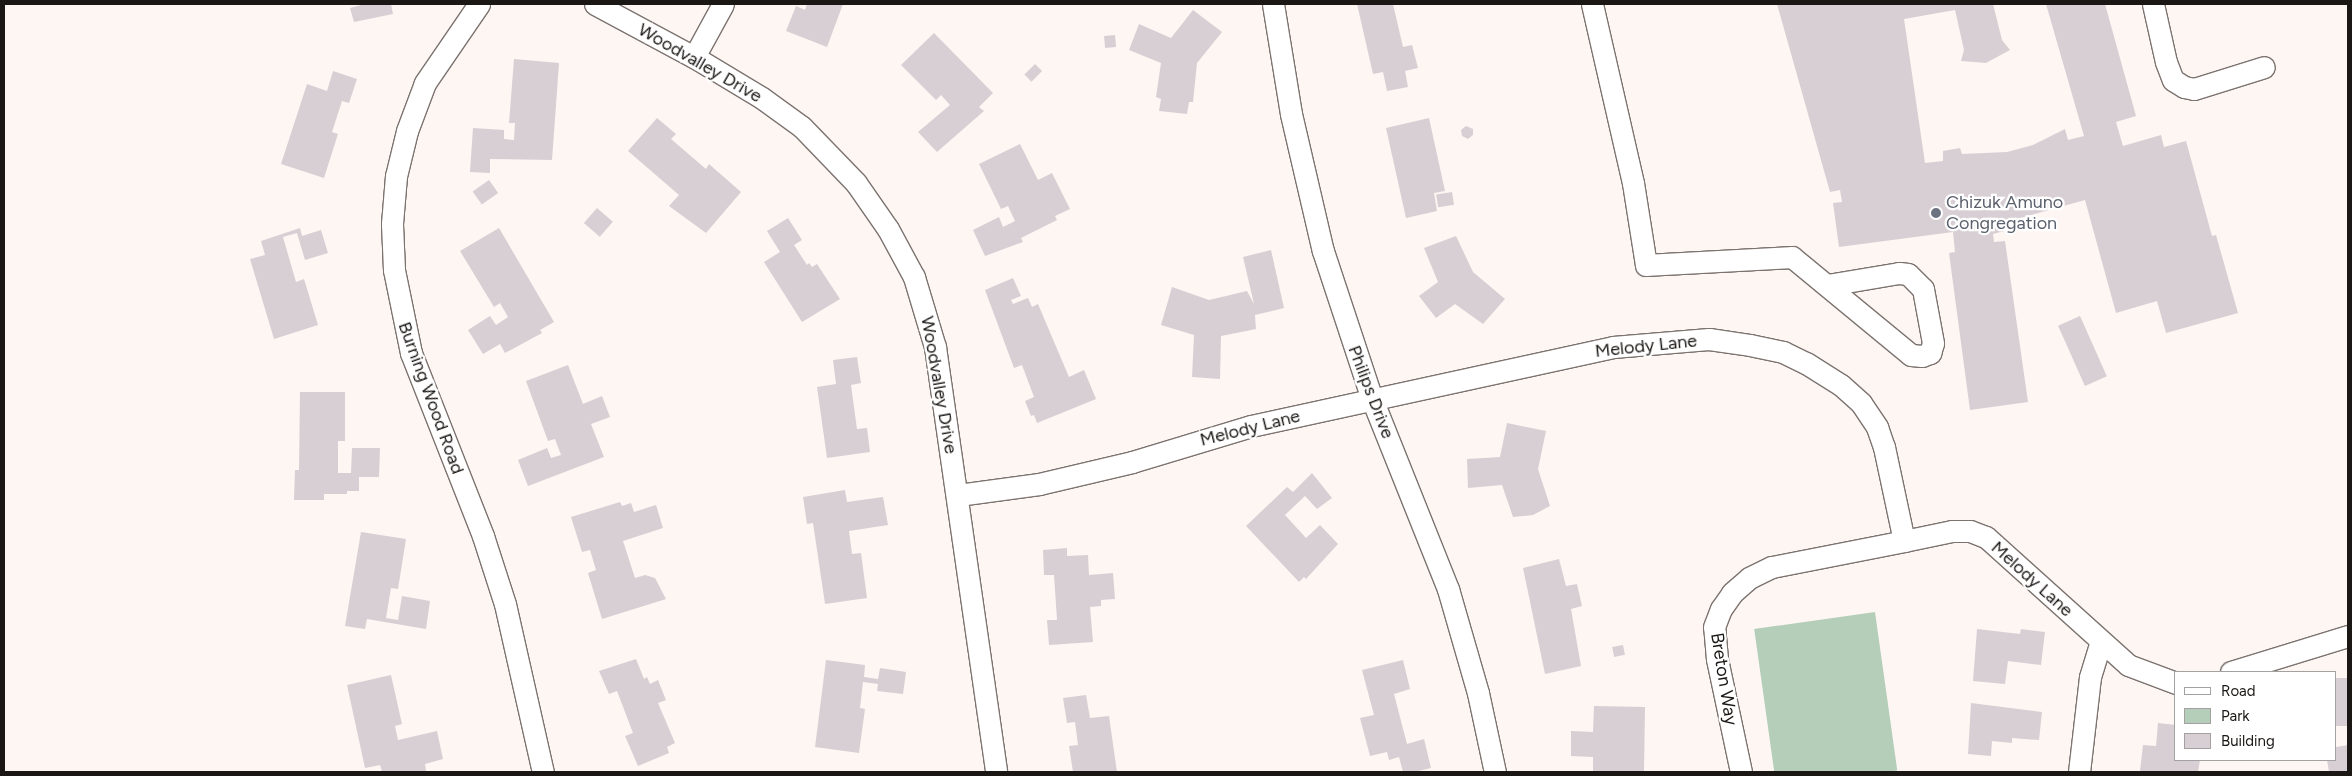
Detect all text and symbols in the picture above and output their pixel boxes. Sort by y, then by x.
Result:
street label: Woodvalley Drive [634,19,766,107]
place label: Chizuk Amuno Congregation [1946,192,2063,234]
marker: Chizuk Amuno Congregation [1930,207,1942,219]
street label: Woodvalley Drive [916,315,962,455]
street label: Burning Wood Road [393,319,469,477]
street label: Melody Lane [1594,330,1698,362]
street label: Philips Drive [1343,342,1399,442]
street label: Melody Lane [1198,405,1302,451]
street label: Melody Lane [1987,537,2077,621]
street label: Breton Way [1706,631,1742,727]
legend [2174,671,2337,761]
text: Road [2221,682,2256,700]
text: Park [2221,707,2250,725]
text: Building [2221,732,2275,750]

